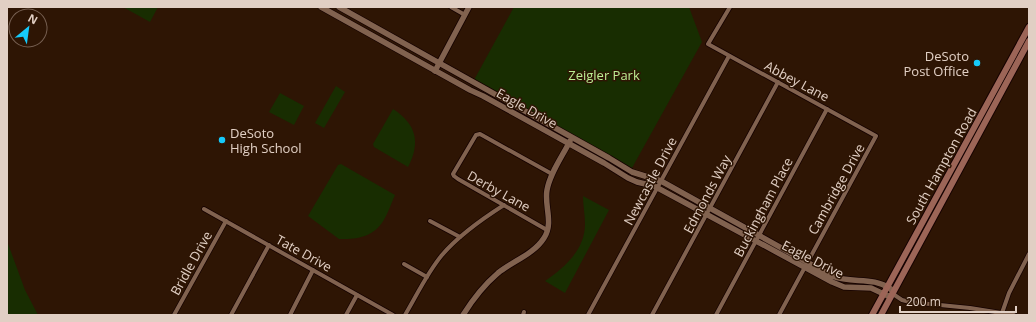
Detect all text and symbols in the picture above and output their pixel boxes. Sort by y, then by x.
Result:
north arrow [8,8,48,48]
text: N [26,10,41,28]
place label: DeSoto Post Office [903,47,969,80]
street label: Abbey Lane [762,56,832,106]
marker: DeSoto Post Office [972,58,982,68]
park label: Zeigler Park [568,66,640,84]
street label: Eagle Drive [493,84,561,132]
street label: South Hampton Road [901,105,981,227]
place label: DeSoto High School [230,124,302,157]
street label: Newcastle Drive [619,134,681,228]
marker: DeSoto High School [217,135,227,145]
street label: Cambridge Drive [804,140,868,238]
street label: Edmonds Way [679,151,735,236]
street label: Buckingham Place [729,154,797,260]
street label: Derby Lane [464,166,534,216]
street label: Bridle Drive [166,228,216,298]
street label: Tate Drive [273,230,335,276]
street label: Eagle Drive [779,236,847,282]
scale bar [900,288,1016,314]
text: 200 m [906,293,941,310]

